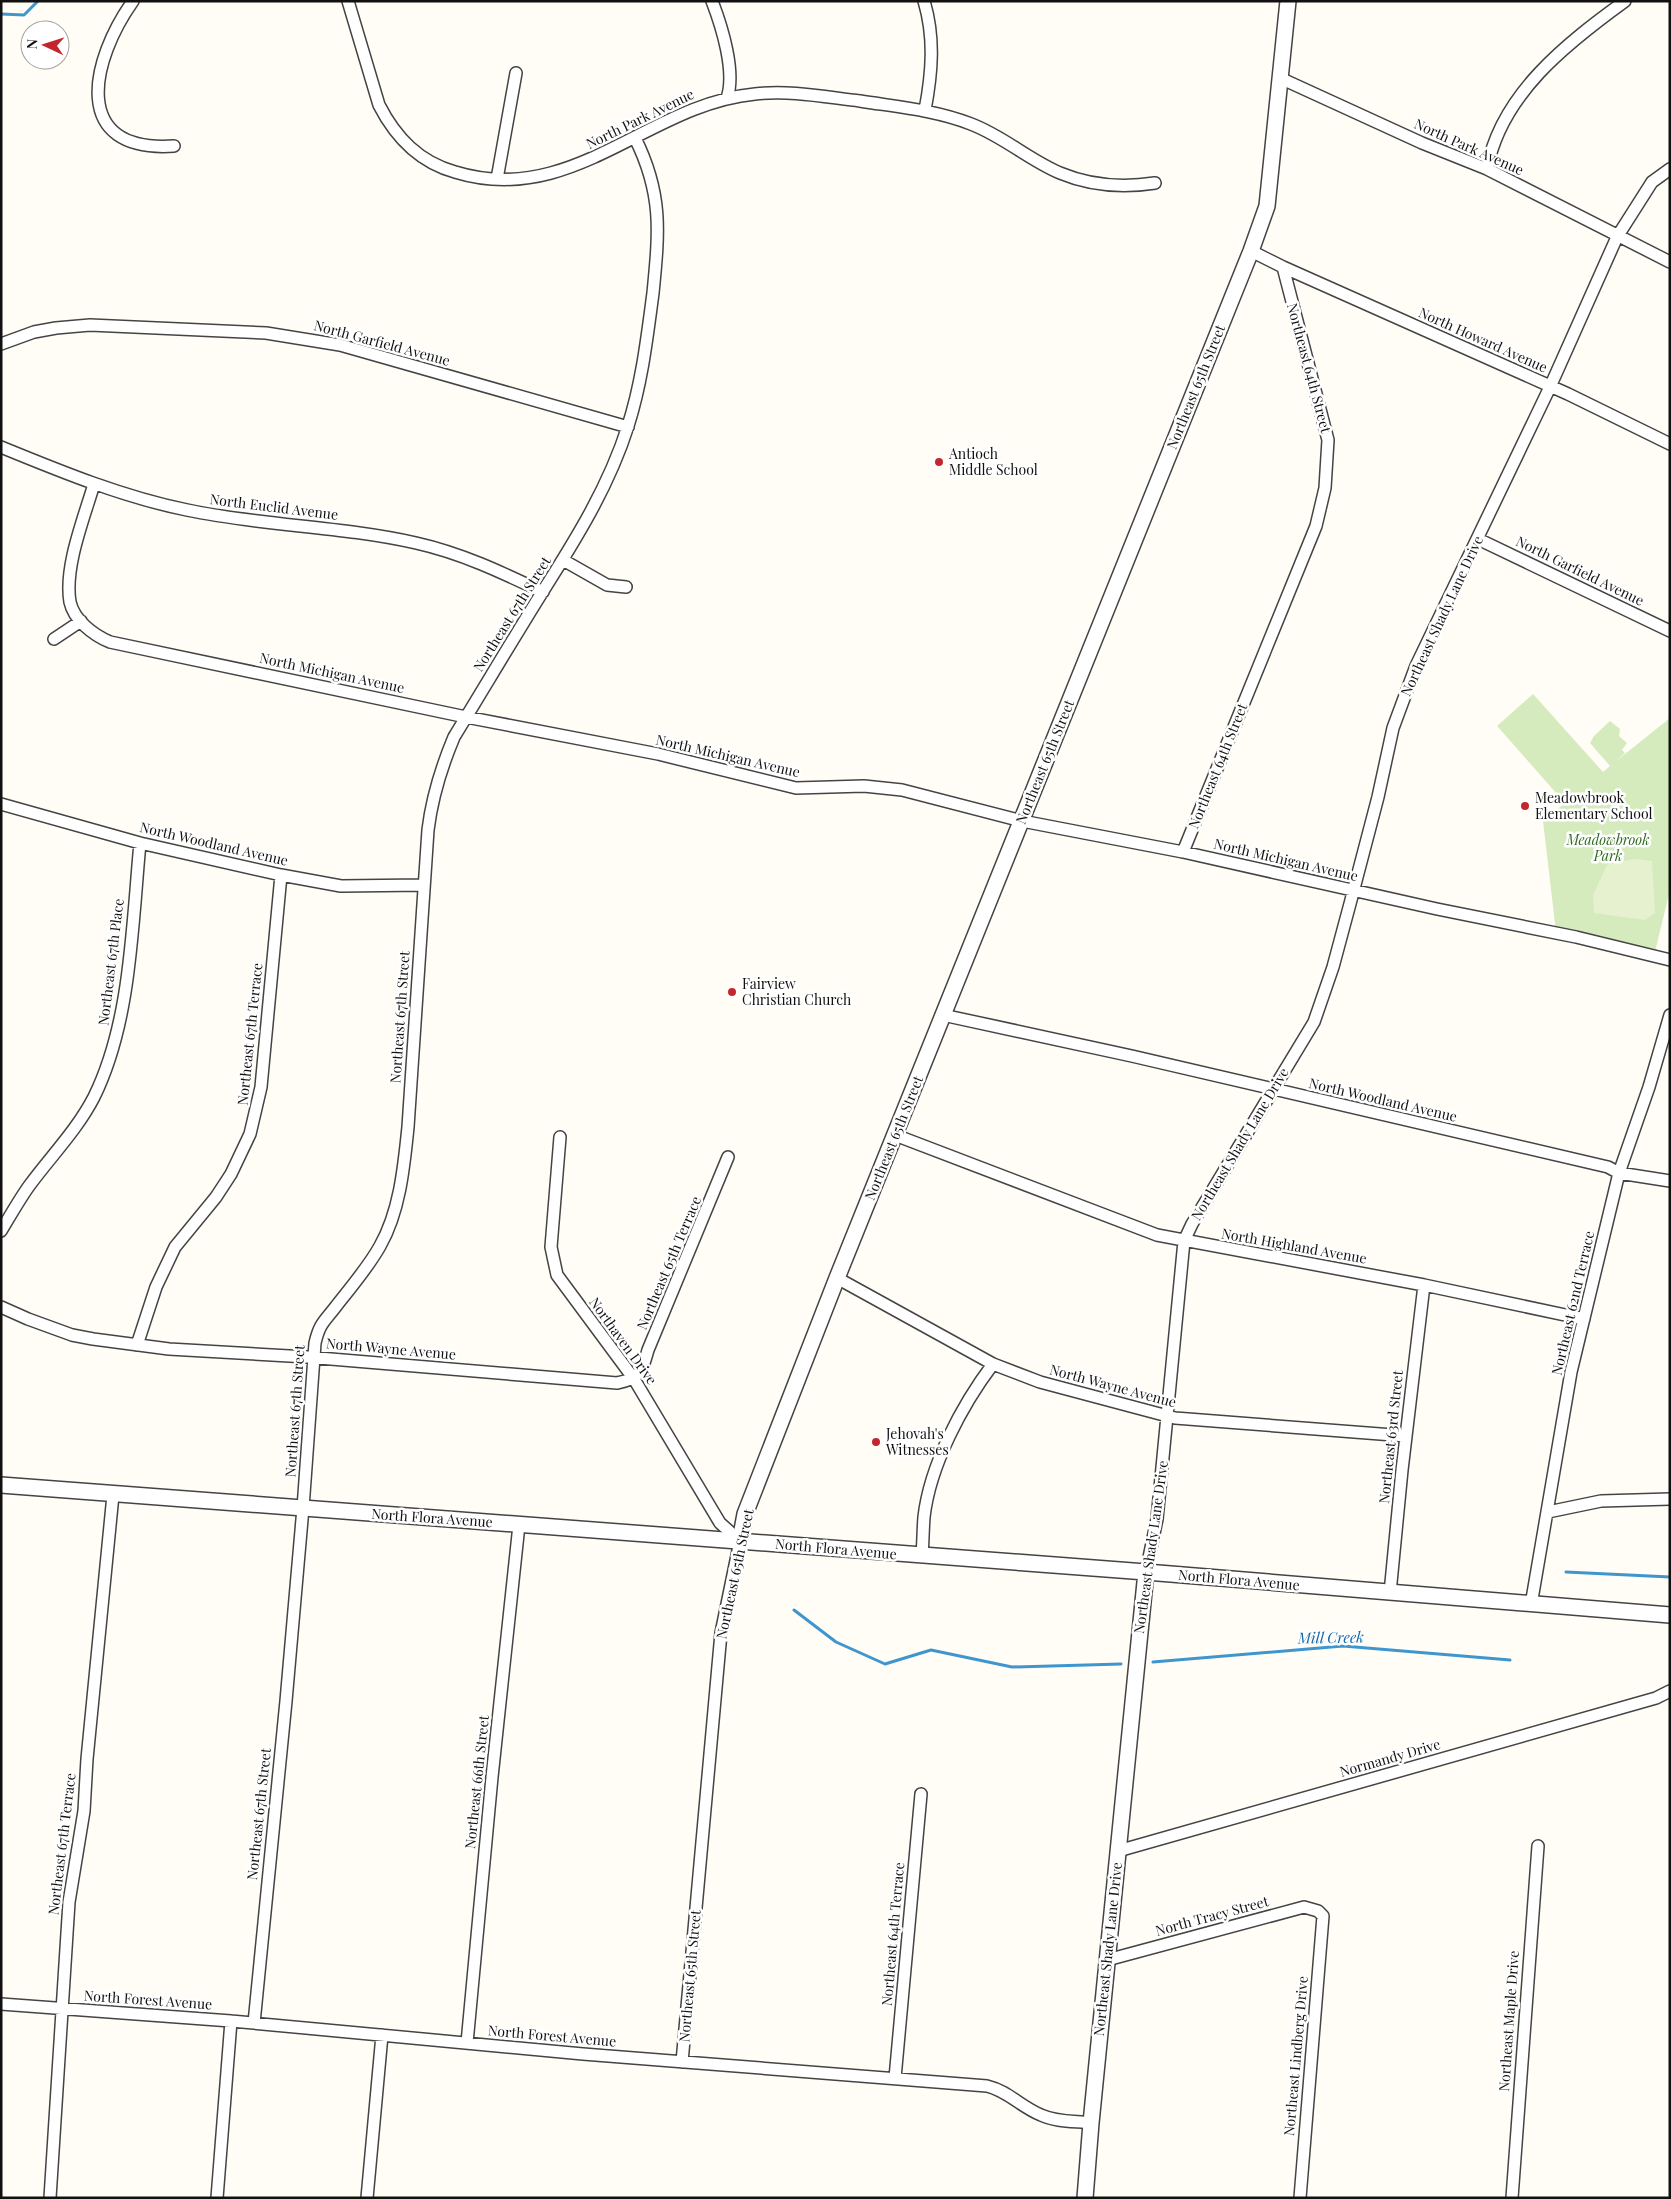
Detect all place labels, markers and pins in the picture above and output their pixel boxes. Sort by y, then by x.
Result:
place label: Antioch Middle School [948,444,1038,479]
marker: Antioch Middle School [933,456,945,468]
place label: Meadowbrook Elementary School [1535,788,1653,823]
marker: Meadowbrook Elementary School [1519,800,1531,812]
place label: Fairview Christian Church [742,974,852,1009]
marker: Fairview Christian Church [726,986,738,998]
place label: Jehovah's Witnesses [885,1424,949,1459]
marker: Jehovah's Witnesses [870,1436,882,1448]

